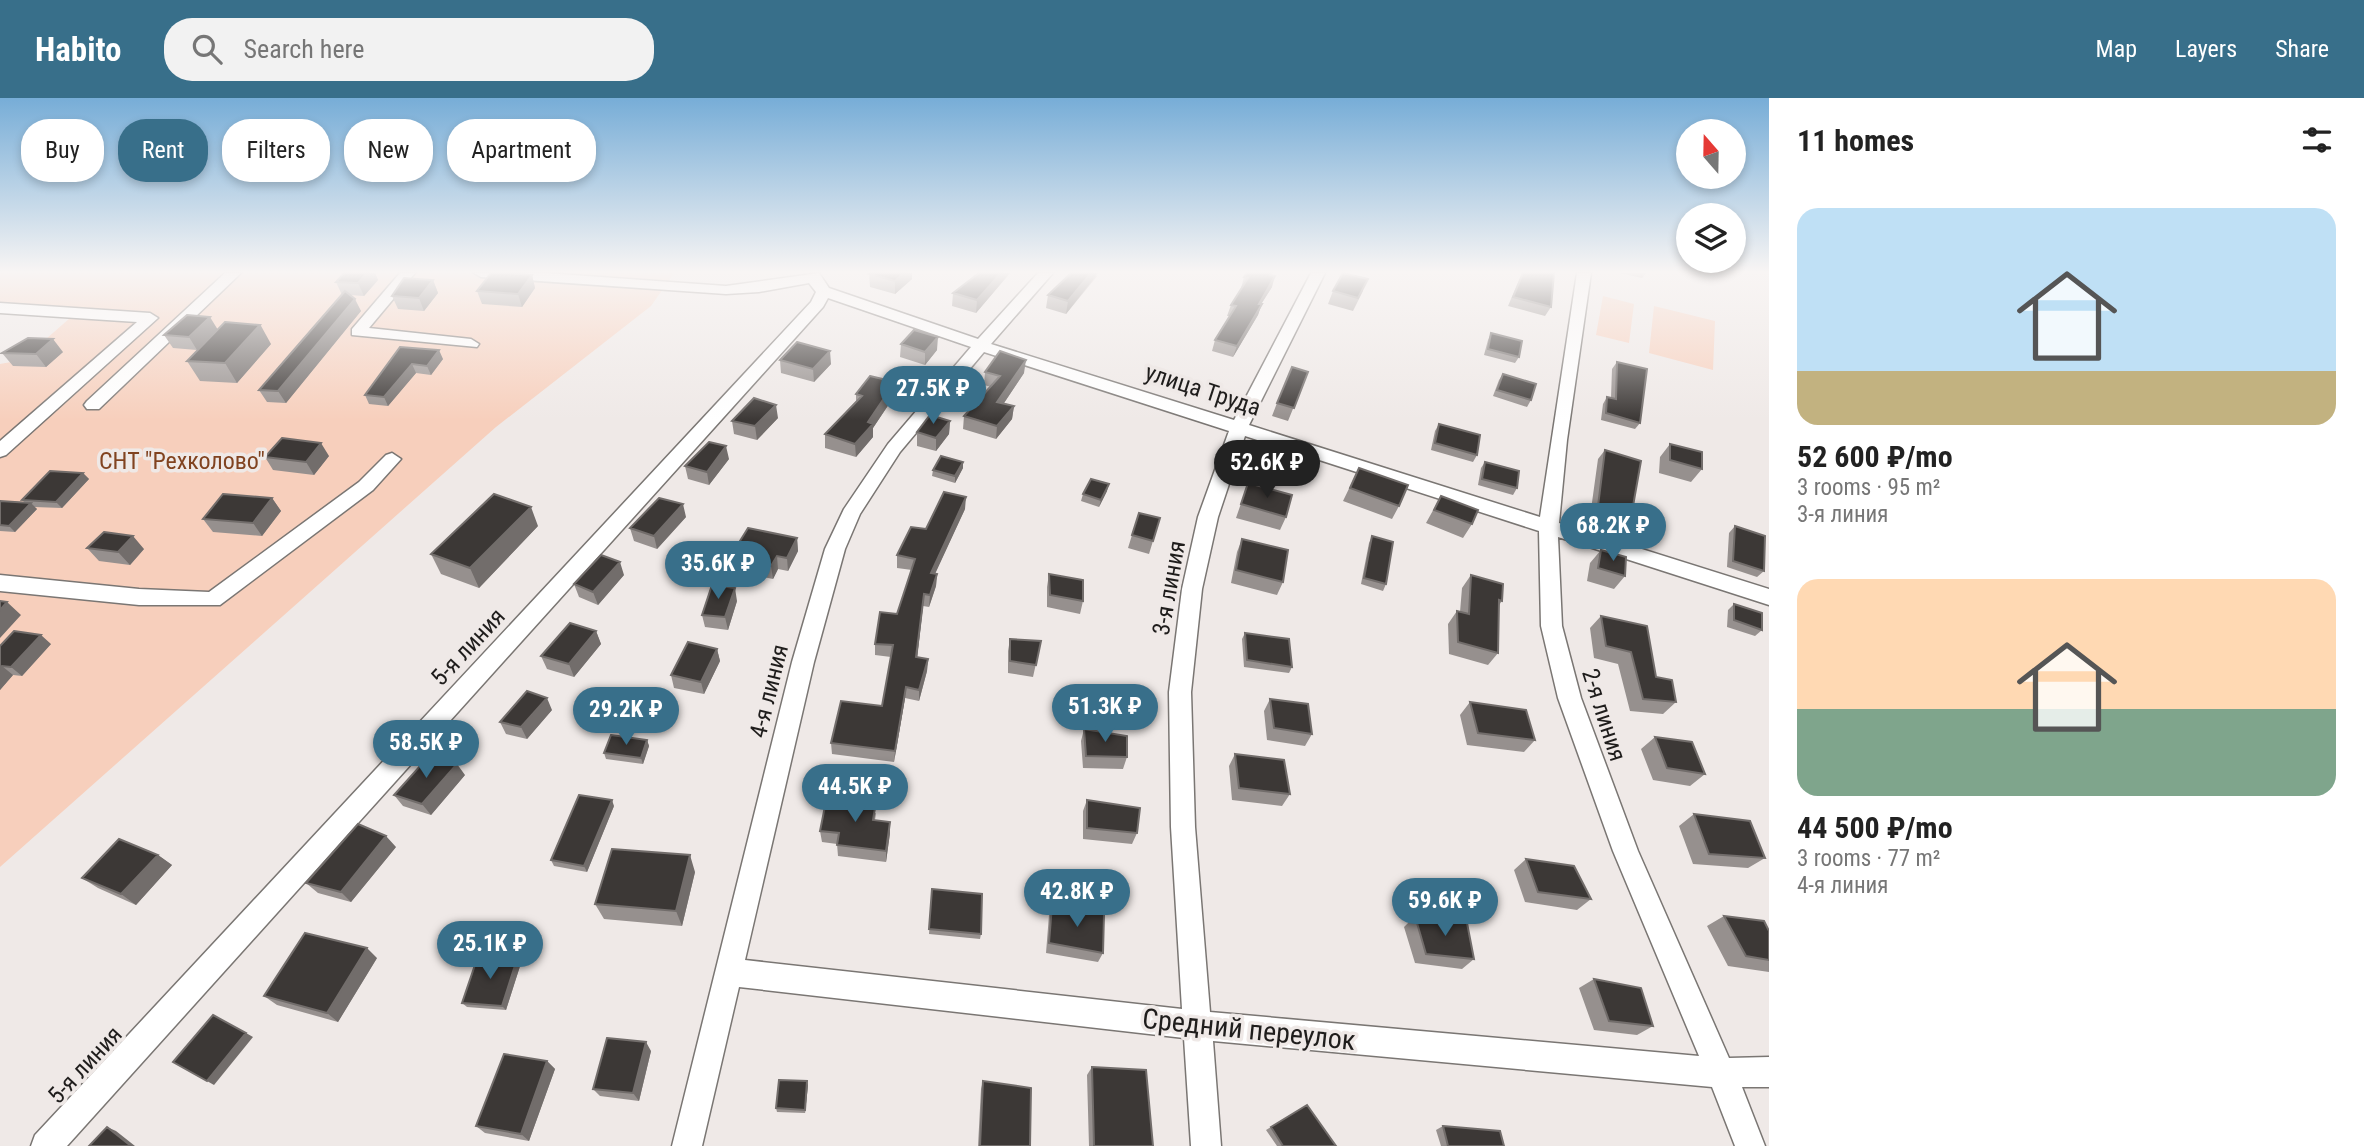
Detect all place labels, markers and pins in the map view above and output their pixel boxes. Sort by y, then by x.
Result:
pin: 27.5K ₽ [868,366,998,426]
pin: 52.6K ₽ [1202,440,1332,500]
pin: 68.2K ₽ [1548,504,1678,563]
pin: 35.6K ₽ [653,542,783,601]
pin: 51.3K ₽ [1040,684,1170,744]
pin: 29.2K ₽ [561,688,691,747]
pin: 58.5K ₽ [361,720,491,780]
pin: 44.5K ₽ [790,764,920,824]
pin: 42.8K ₽ [1012,870,1142,929]
pin: 59.6K ₽ [1380,878,1510,938]
pin: 25.1K ₽ [425,922,555,981]

